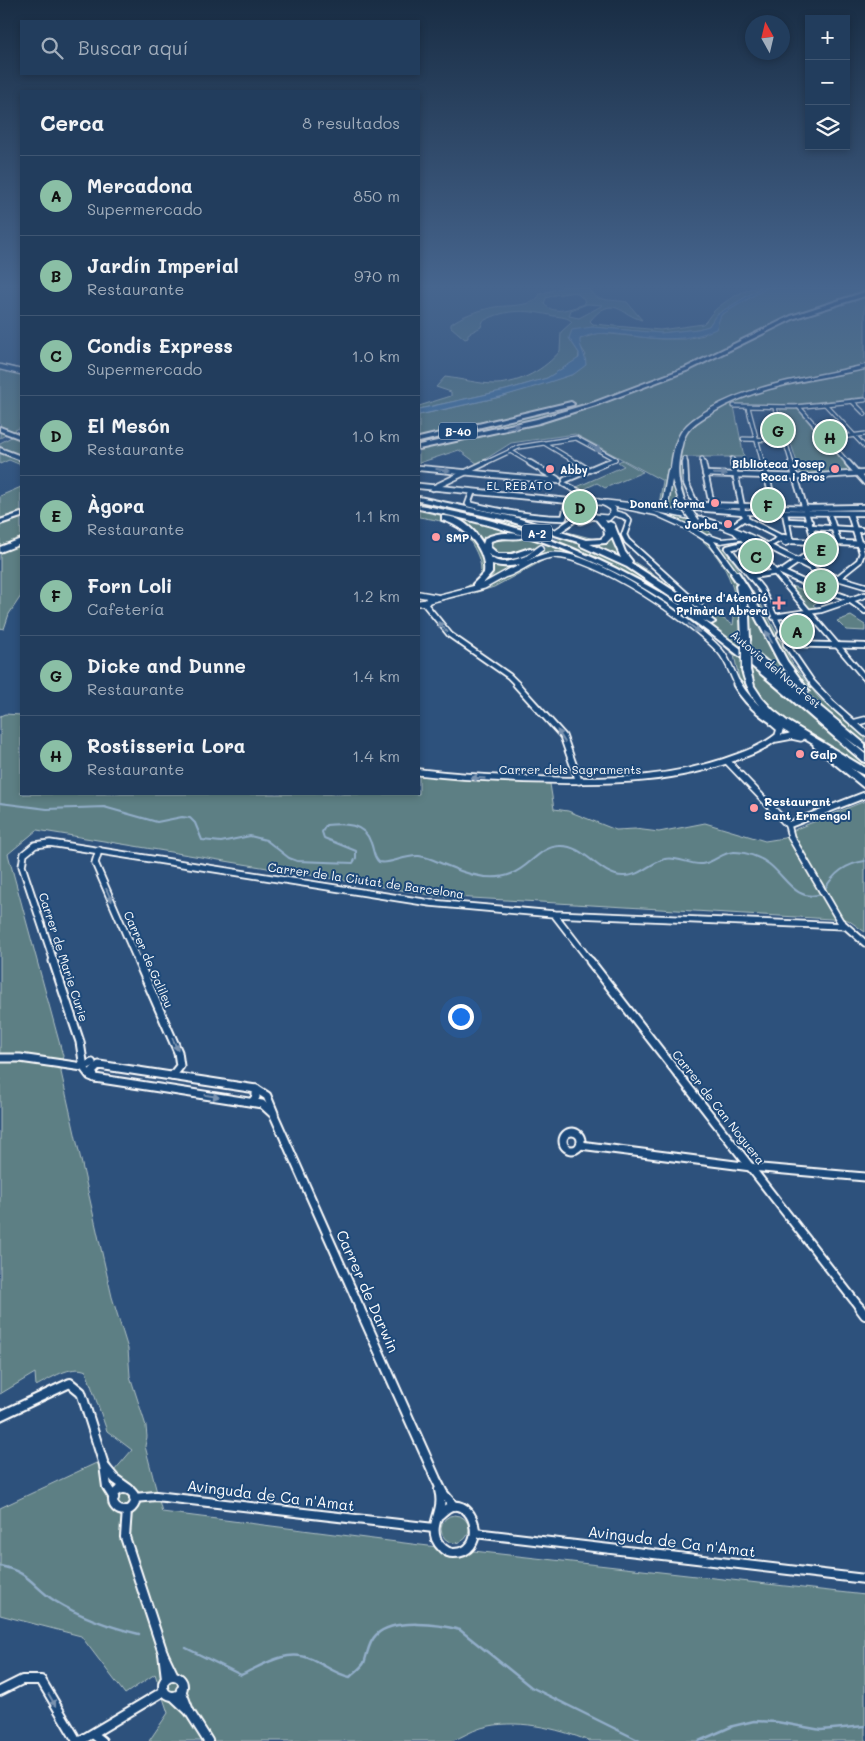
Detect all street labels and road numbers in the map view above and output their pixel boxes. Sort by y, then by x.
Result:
road number: B-40 [439,422,477,440]
road number: A-2 [522,524,552,542]
street label: Autovia del Nord-est [728,628,824,710]
street label: Carrer dels Sagraments [499,761,641,777]
street label: Carrer de la Ciutat de Barcelona [267,858,465,902]
street label: Carrer de Marie Curie [36,891,92,1023]
street label: Carrer de Galileu [120,908,178,1010]
street label: Carrer de Can Noguera [669,1046,769,1168]
street label: Carrer de Darwin [332,1227,404,1355]
street label: Avinguda de Ca n'Amat [186,1475,356,1515]
street label: Avinguda de Ca n'Amat [587,1521,757,1561]

